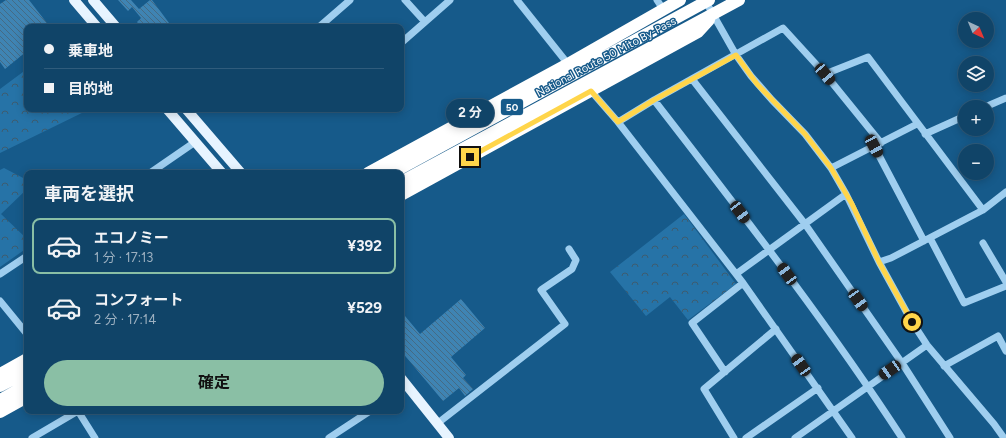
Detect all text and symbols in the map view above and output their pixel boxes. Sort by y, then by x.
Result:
north arrow [958,12,994,48]
map controls [958,12,994,180]
street label: National Route 50 Mito By-Pass [534,14,678,100]
text: 乗車地 [68,42,113,60]
button: layers [958,56,994,92]
car [813,61,837,87]
text: 目的地 [68,80,113,98]
callout: 2 分 [446,99,494,127]
road number: 50 [501,99,523,115]
button: + [958,100,994,136]
text: 2 分 [458,105,482,120]
car [863,133,885,159]
button: − [958,144,994,180]
route end [461,148,479,166]
text: 車両を選択 [44,183,134,205]
car [728,199,752,225]
icon: car [46,228,82,264]
text: エコノミー [94,229,169,247]
text: ¥392 [347,237,382,255]
text: 1 分 · 17:13 [94,250,153,265]
car [775,261,799,287]
car [846,287,870,313]
icon: car [46,290,82,326]
text: コンフォート [94,291,184,309]
text: ¥529 [347,299,382,317]
text: 2 分 · 17:14 [94,312,156,327]
route start [903,313,921,331]
car [789,352,813,378]
car [877,358,903,382]
button: 確定 [44,360,384,406]

